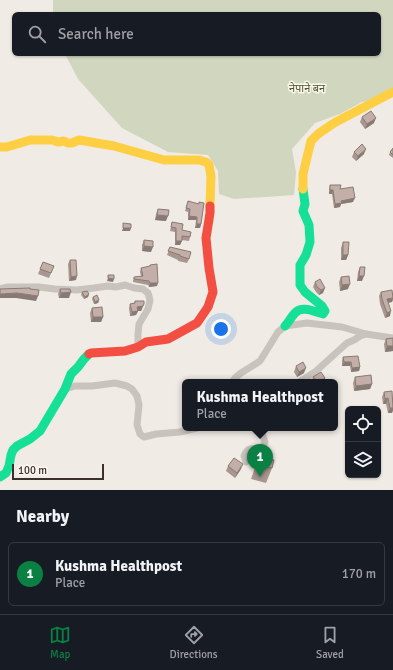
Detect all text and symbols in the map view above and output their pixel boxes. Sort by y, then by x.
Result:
search box [12,12,381,56]
icon: search [26,23,48,45]
text: Search here [58,25,134,43]
park label: नेपाने बन [289,82,326,95]
your location [211,319,231,339]
popup [182,379,338,431]
text: Kushma Healthpost [196,388,324,406]
text: Place [196,406,227,422]
map controls [345,406,381,478]
button: locate [345,406,381,442]
button: layers [345,442,381,478]
pin: 1 [247,444,273,477]
scale bar [12,462,104,481]
text: 100 m [18,464,47,477]
text: Nearby [16,506,69,527]
text: Kushma Healthpost [55,557,182,575]
text: 1 [26,566,34,582]
text: 170 m [342,566,376,582]
text: Place [55,575,85,591]
tab: Map [49,624,71,661]
tab: Directions [170,624,218,661]
tab: Saved [316,624,344,661]

